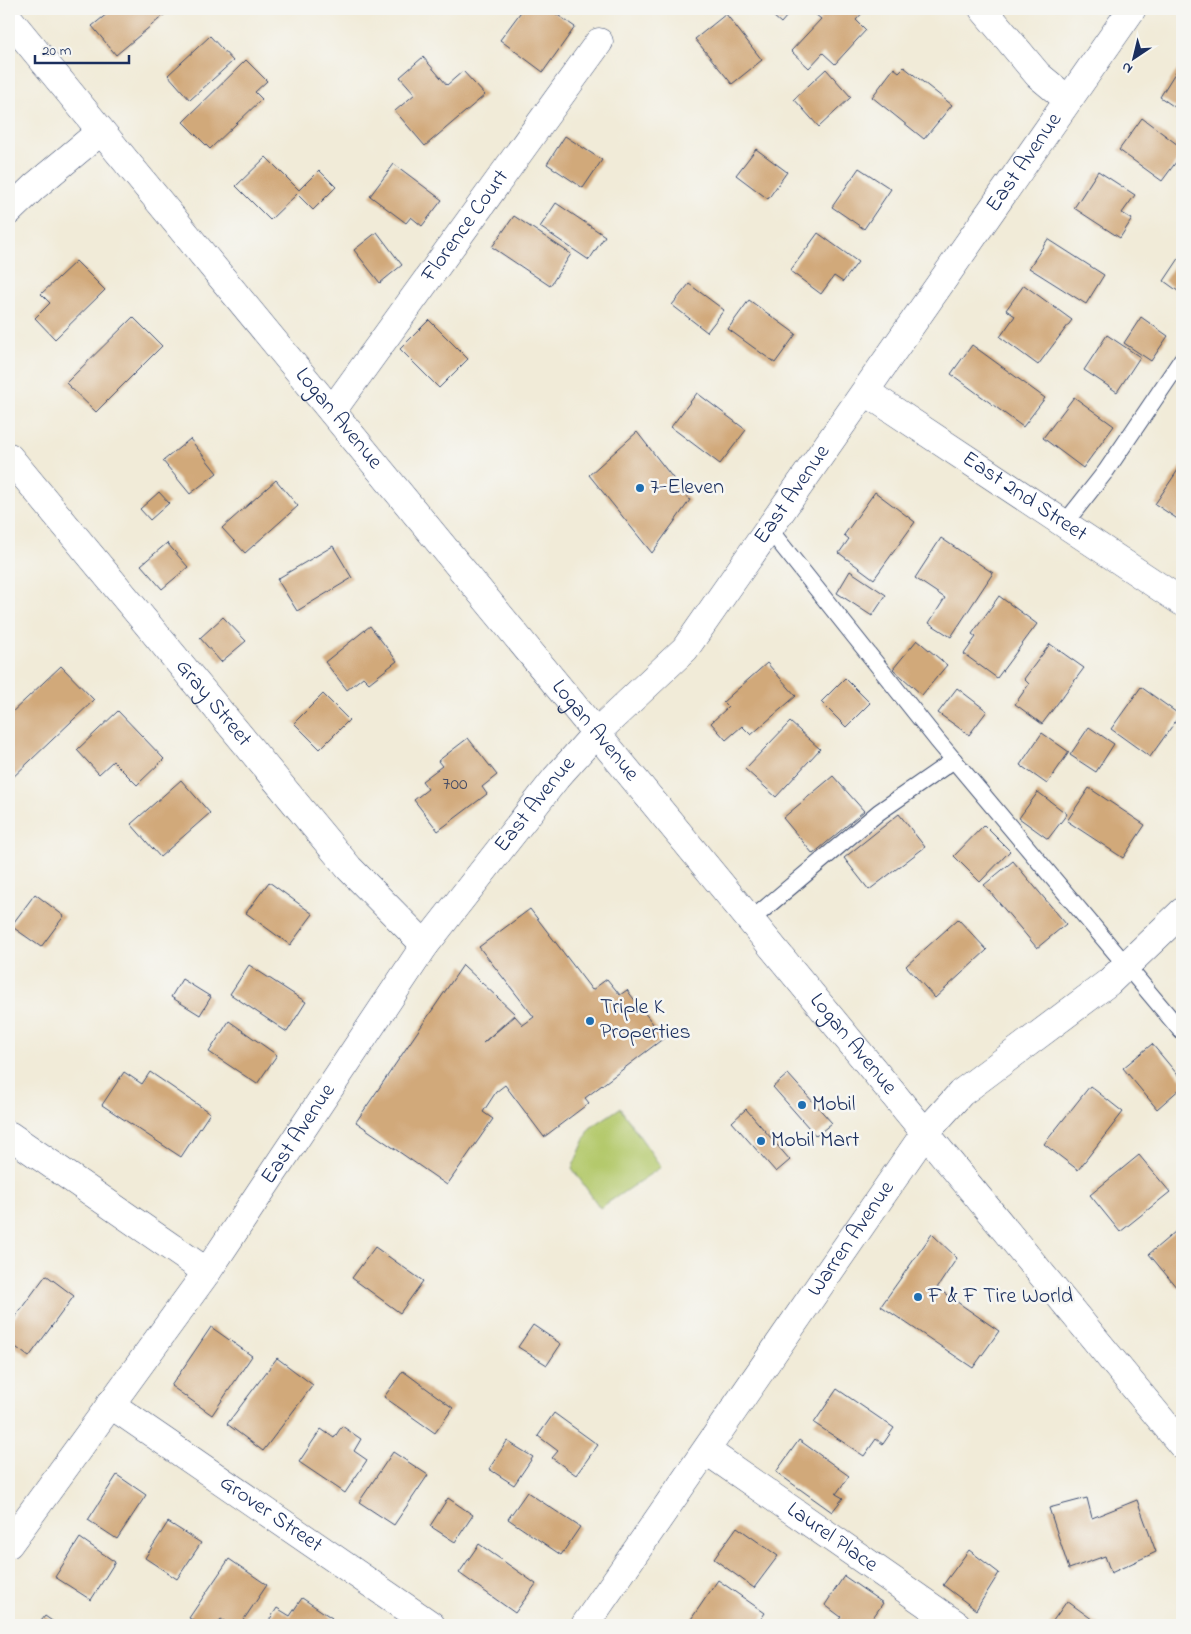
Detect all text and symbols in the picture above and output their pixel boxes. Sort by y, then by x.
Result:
scale bar [35,32,129,64]
north arrow [1108,32,1158,82]
text: 20 m [42,40,72,62]
text: N [1118,56,1137,79]
street label: East Avenue [978,106,1071,219]
street label: Florence Court [413,163,518,290]
street label: Logan Avenue [286,361,390,477]
street label: East Avenue [747,438,839,551]
street label: East 2nd Street [955,444,1094,551]
place label: 7-Eleven [650,472,724,504]
marker: 7-Eleven [634,482,646,494]
street label: Gray Street [167,653,259,755]
street label: Logan Avenue [543,673,646,789]
street label: East Avenue [487,749,584,860]
house number: 700 [442,770,468,799]
street label: Logan Avenue [801,987,904,1103]
place label: Triple K Properties [600,992,691,1049]
marker: Triple K Properties [584,1015,596,1027]
street label: East Avenue [254,1077,344,1191]
place label: Mobil [812,1089,855,1121]
marker: Mobil [796,1099,808,1111]
place label: Mobil Mart [771,1125,860,1157]
marker: Mobil Mart [755,1135,767,1147]
street label: Warren Avenue [800,1175,903,1304]
place label: F & F Tire World [927,1281,1073,1313]
marker: F & F Tire World [912,1291,924,1303]
street label: Grover Street [213,1468,329,1562]
street label: Laurel Place [779,1495,884,1581]

